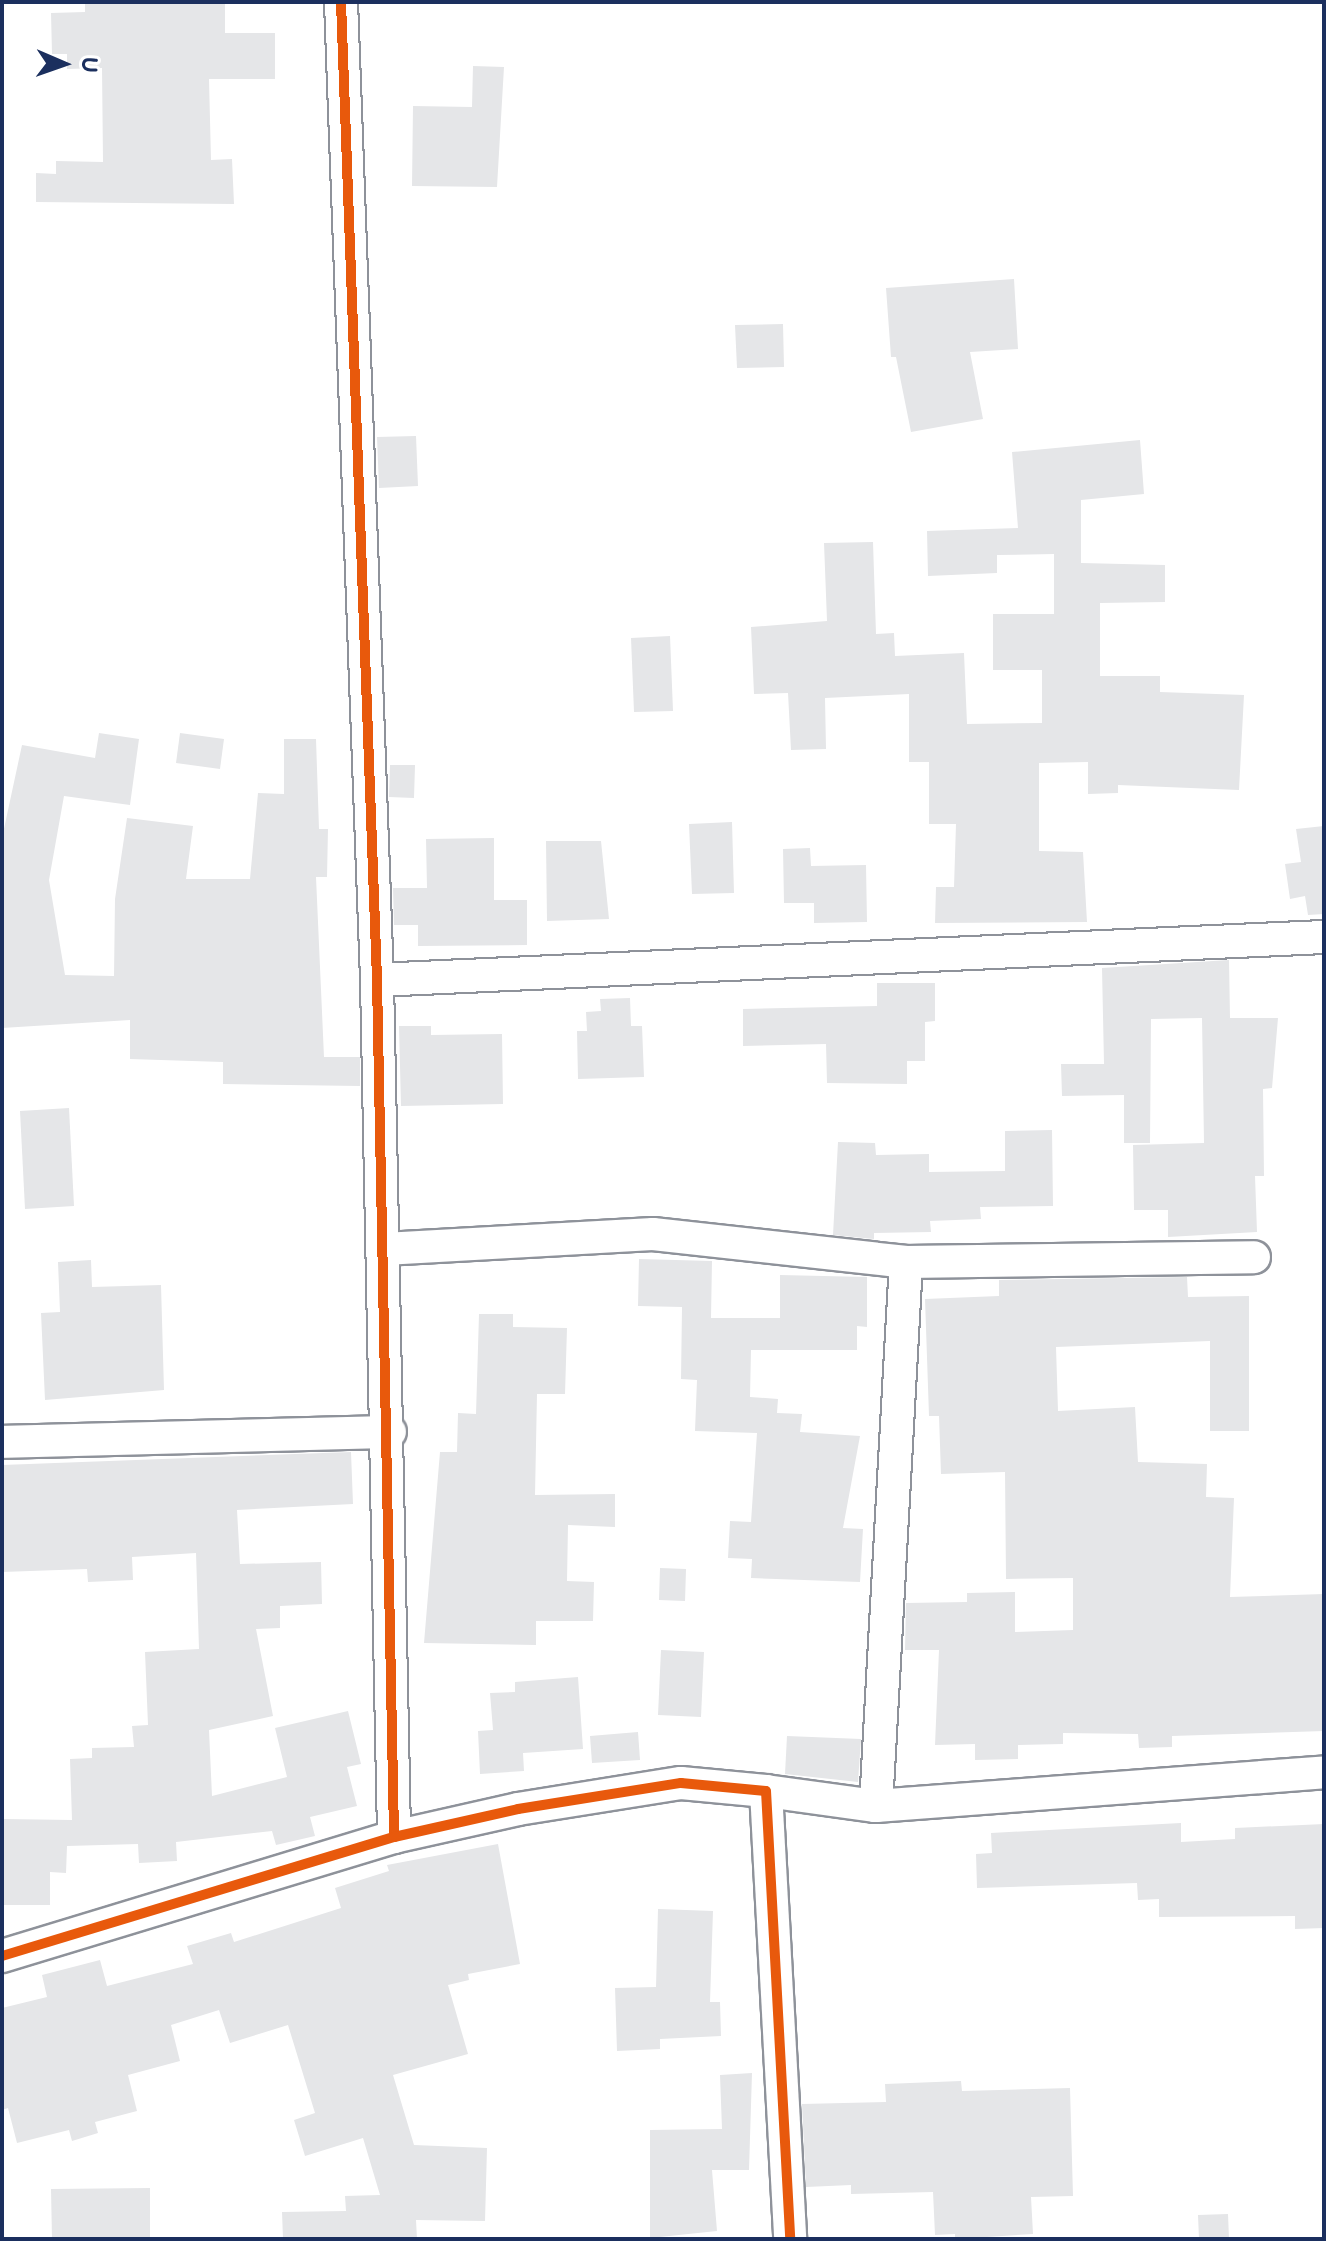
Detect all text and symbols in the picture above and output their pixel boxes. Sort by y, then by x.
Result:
north arrow [24,24,104,104]
text: U [75,57,102,73]

